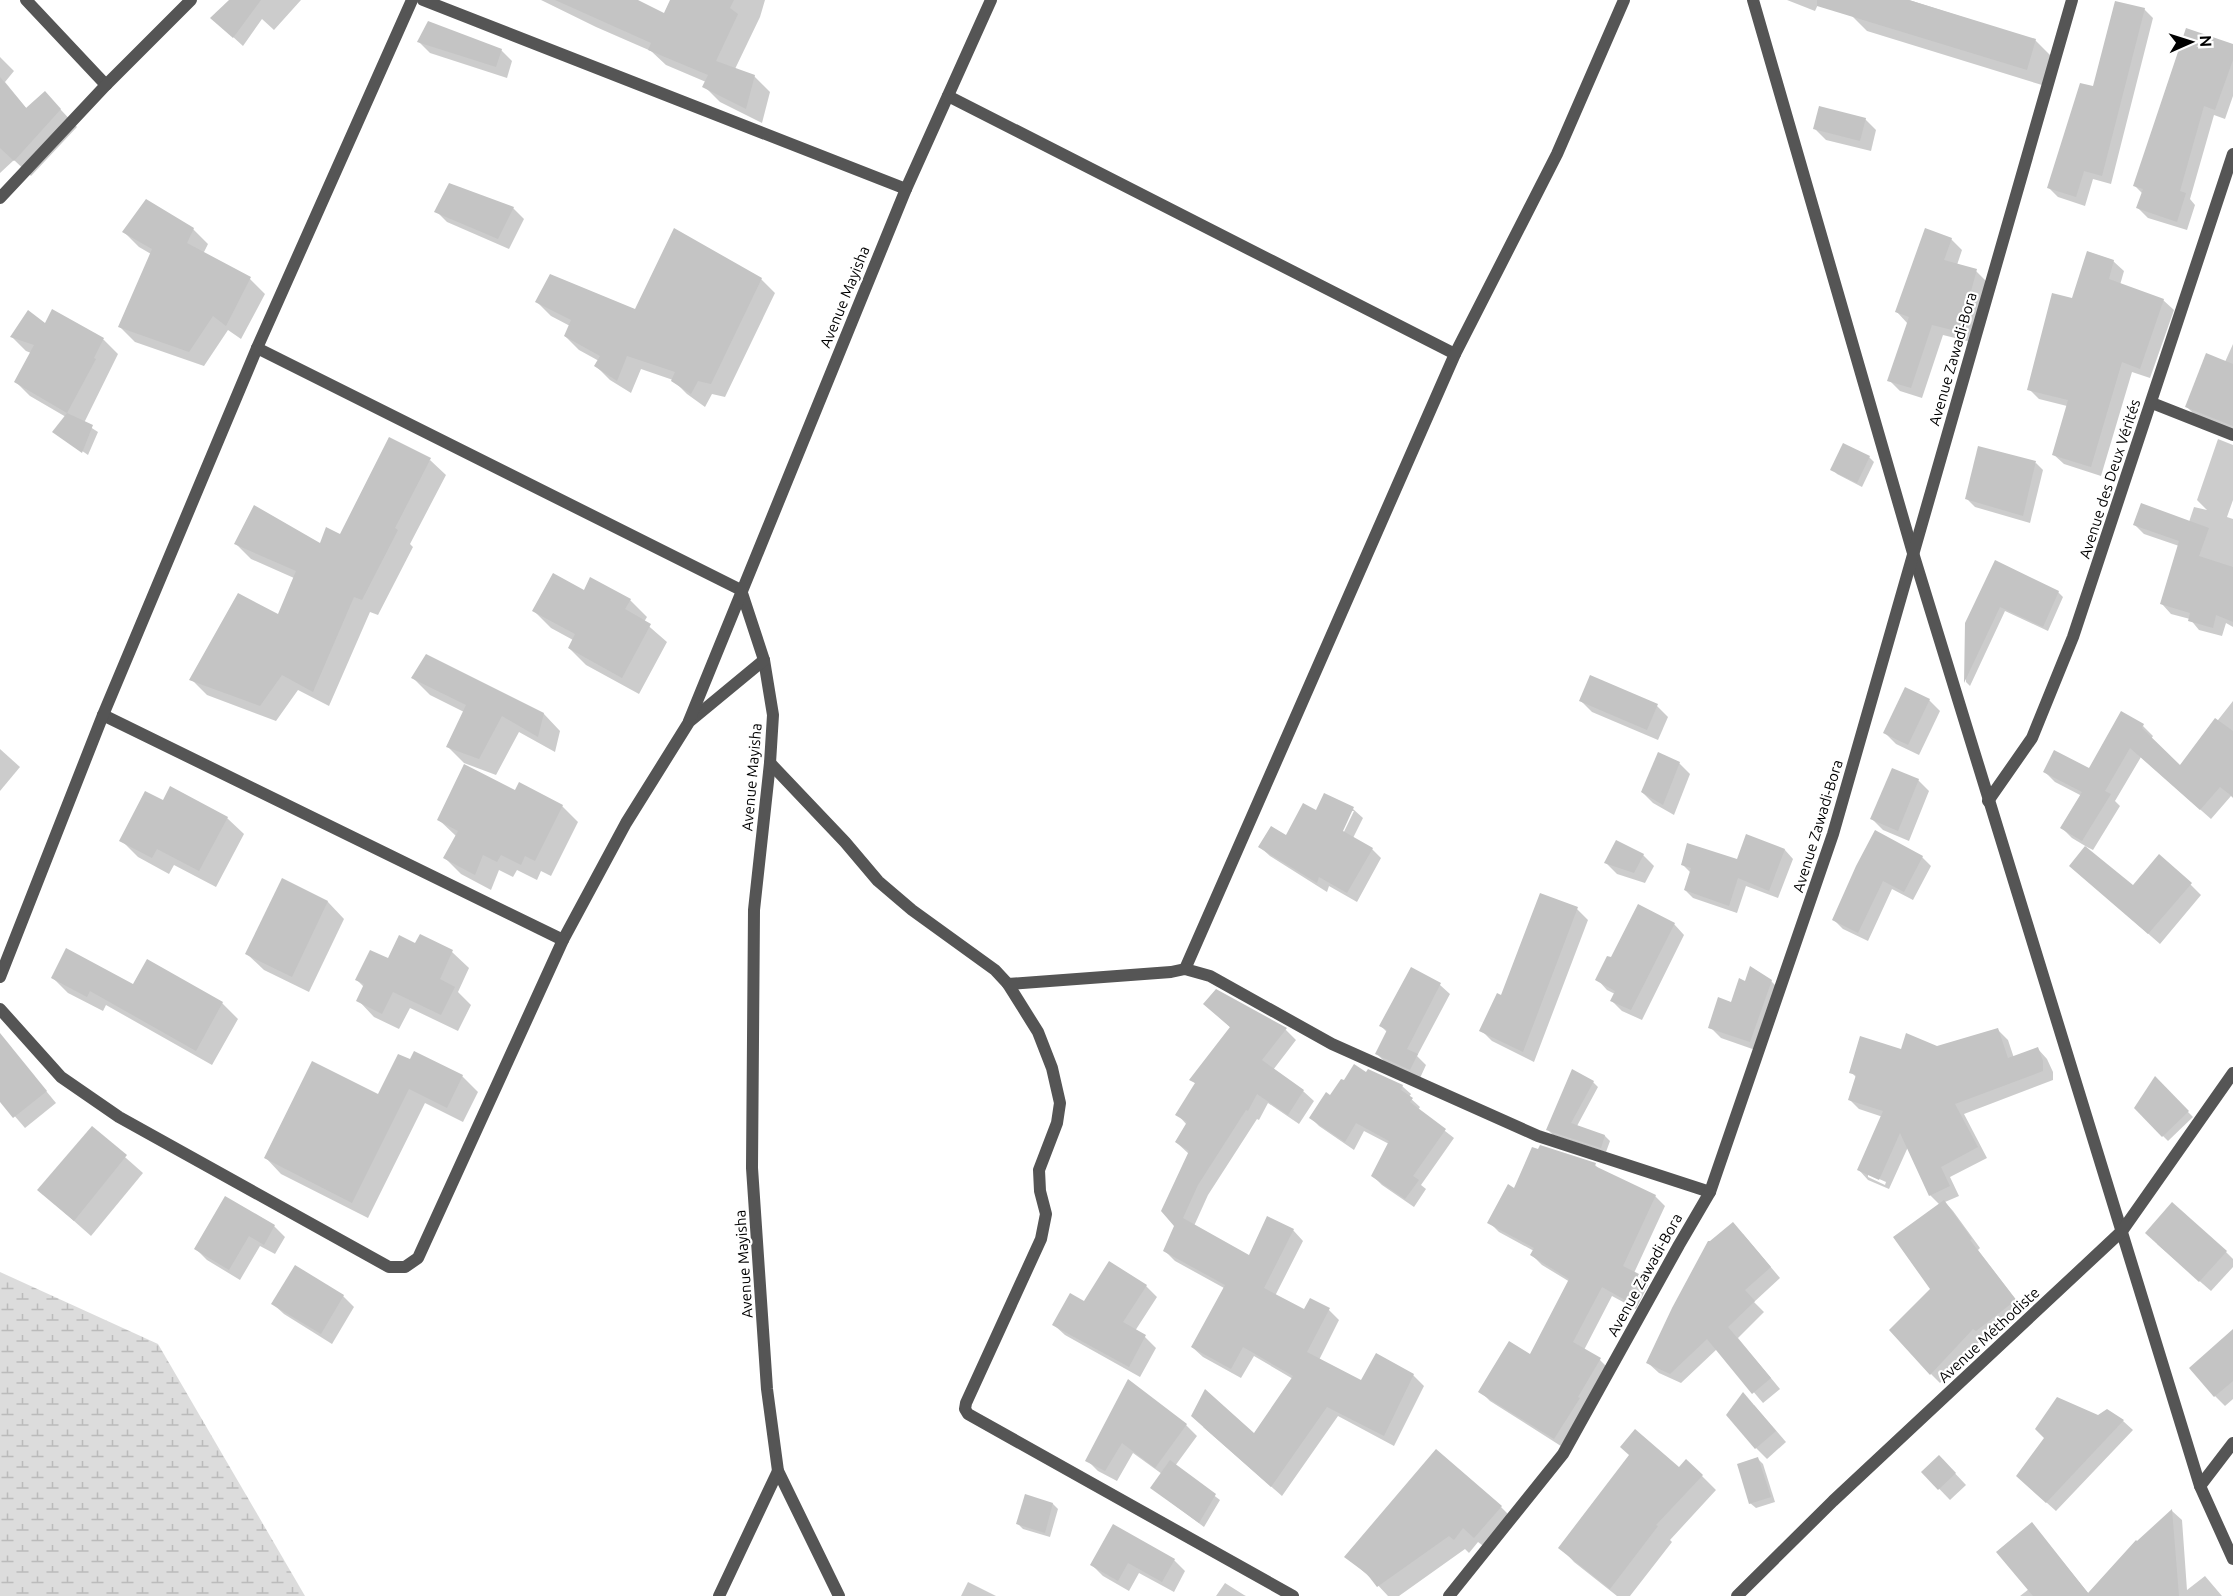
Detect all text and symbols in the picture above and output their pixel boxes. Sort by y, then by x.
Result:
north arrow [2161,12,2221,72]
text: N [2197,35,2215,48]
street label: Avenue Mayisha [816,243,873,350]
street label: Avenue Zawadi-Bora [1925,290,1980,428]
street label: Avenue des Deux Vérités [2076,397,2143,561]
street label: Avenue Mayisha [738,722,765,832]
street label: Avenue Zawadi-Bora [1789,757,1846,894]
street label: Avenue Mayisha [731,1209,756,1319]
street label: Avenue Zawadi-Bora [1604,1210,1685,1339]
street label: Avenue Méthodiste [1935,1284,2043,1386]

